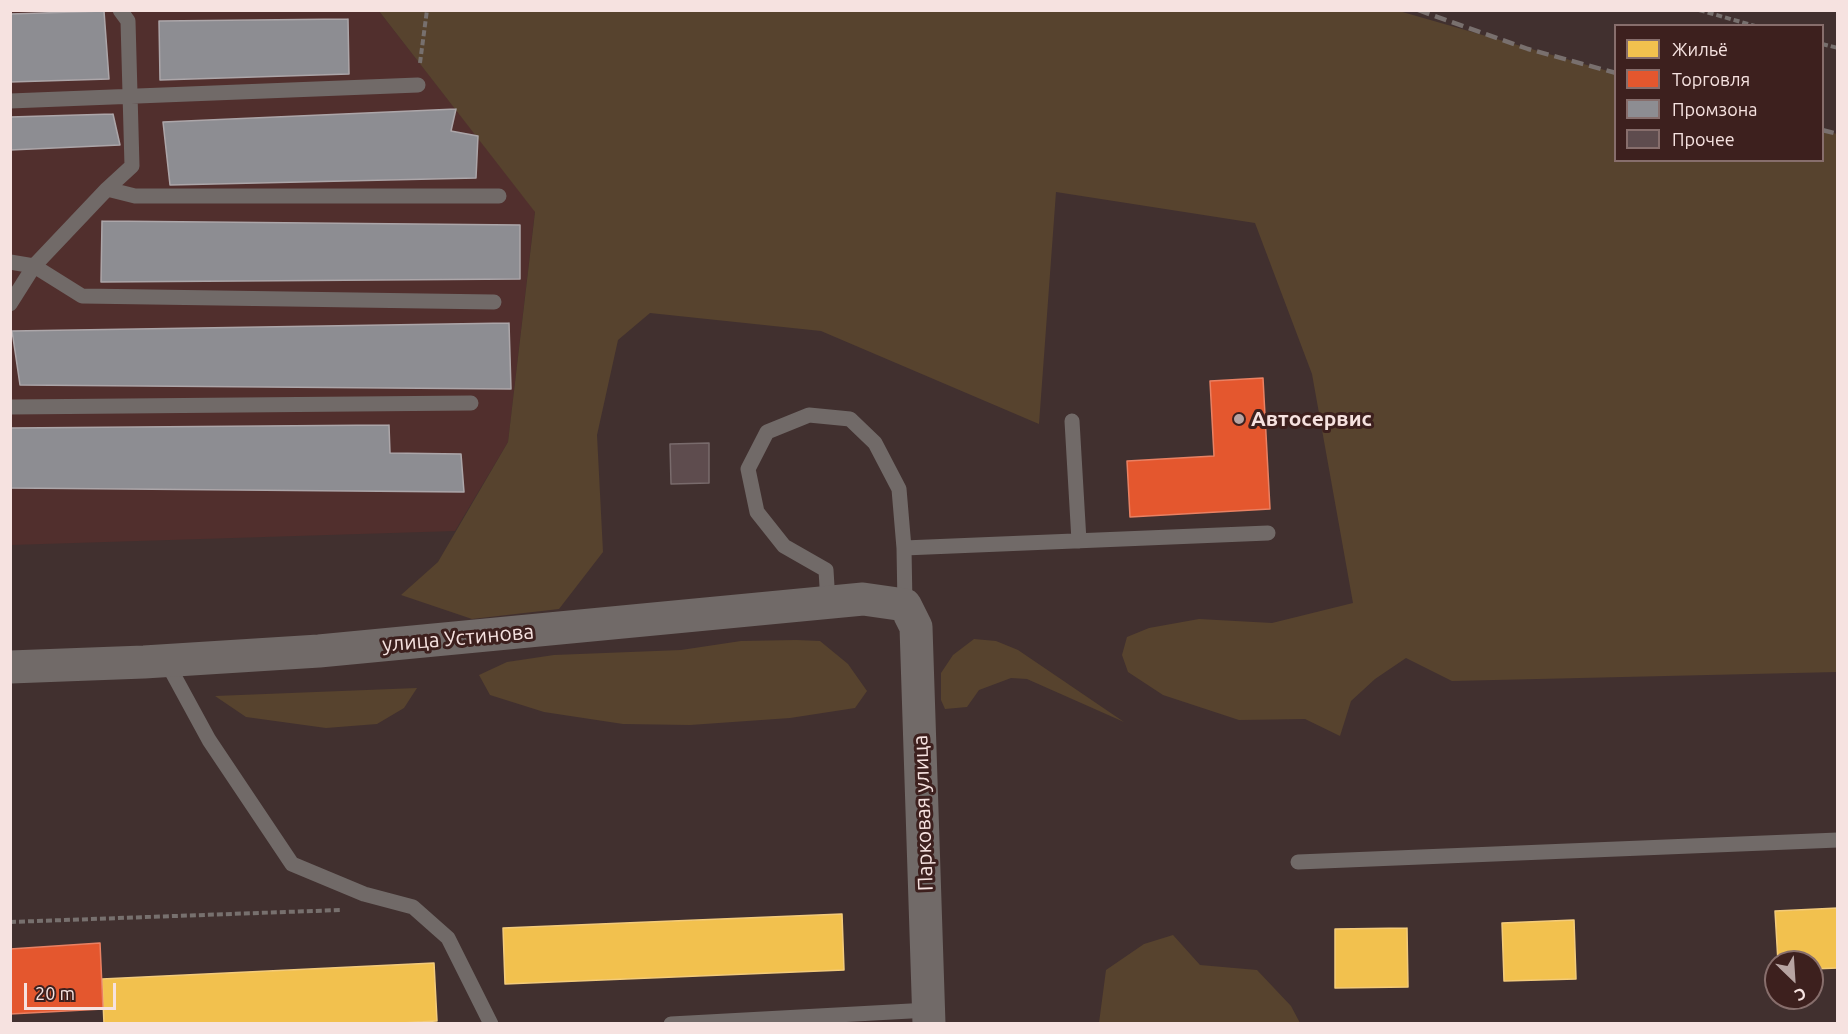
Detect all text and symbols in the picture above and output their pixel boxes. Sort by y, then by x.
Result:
legend [1614,24,1824,162]
text: Жильё [1672,39,1728,59]
text: Торговля [1672,69,1750,89]
text: Промзона [1672,99,1757,119]
text: Прочее [1672,129,1735,149]
place label: Автосервис [1251,406,1372,432]
marker: Автосервис [1232,412,1246,426]
street label: улица Устинова [381,619,535,657]
street label: Парковая улица [908,734,938,892]
north arrow [1764,950,1824,1010]
scale bar [27,971,118,1009]
text: 20 m [35,983,75,1003]
text: С [1792,984,1809,1005]

